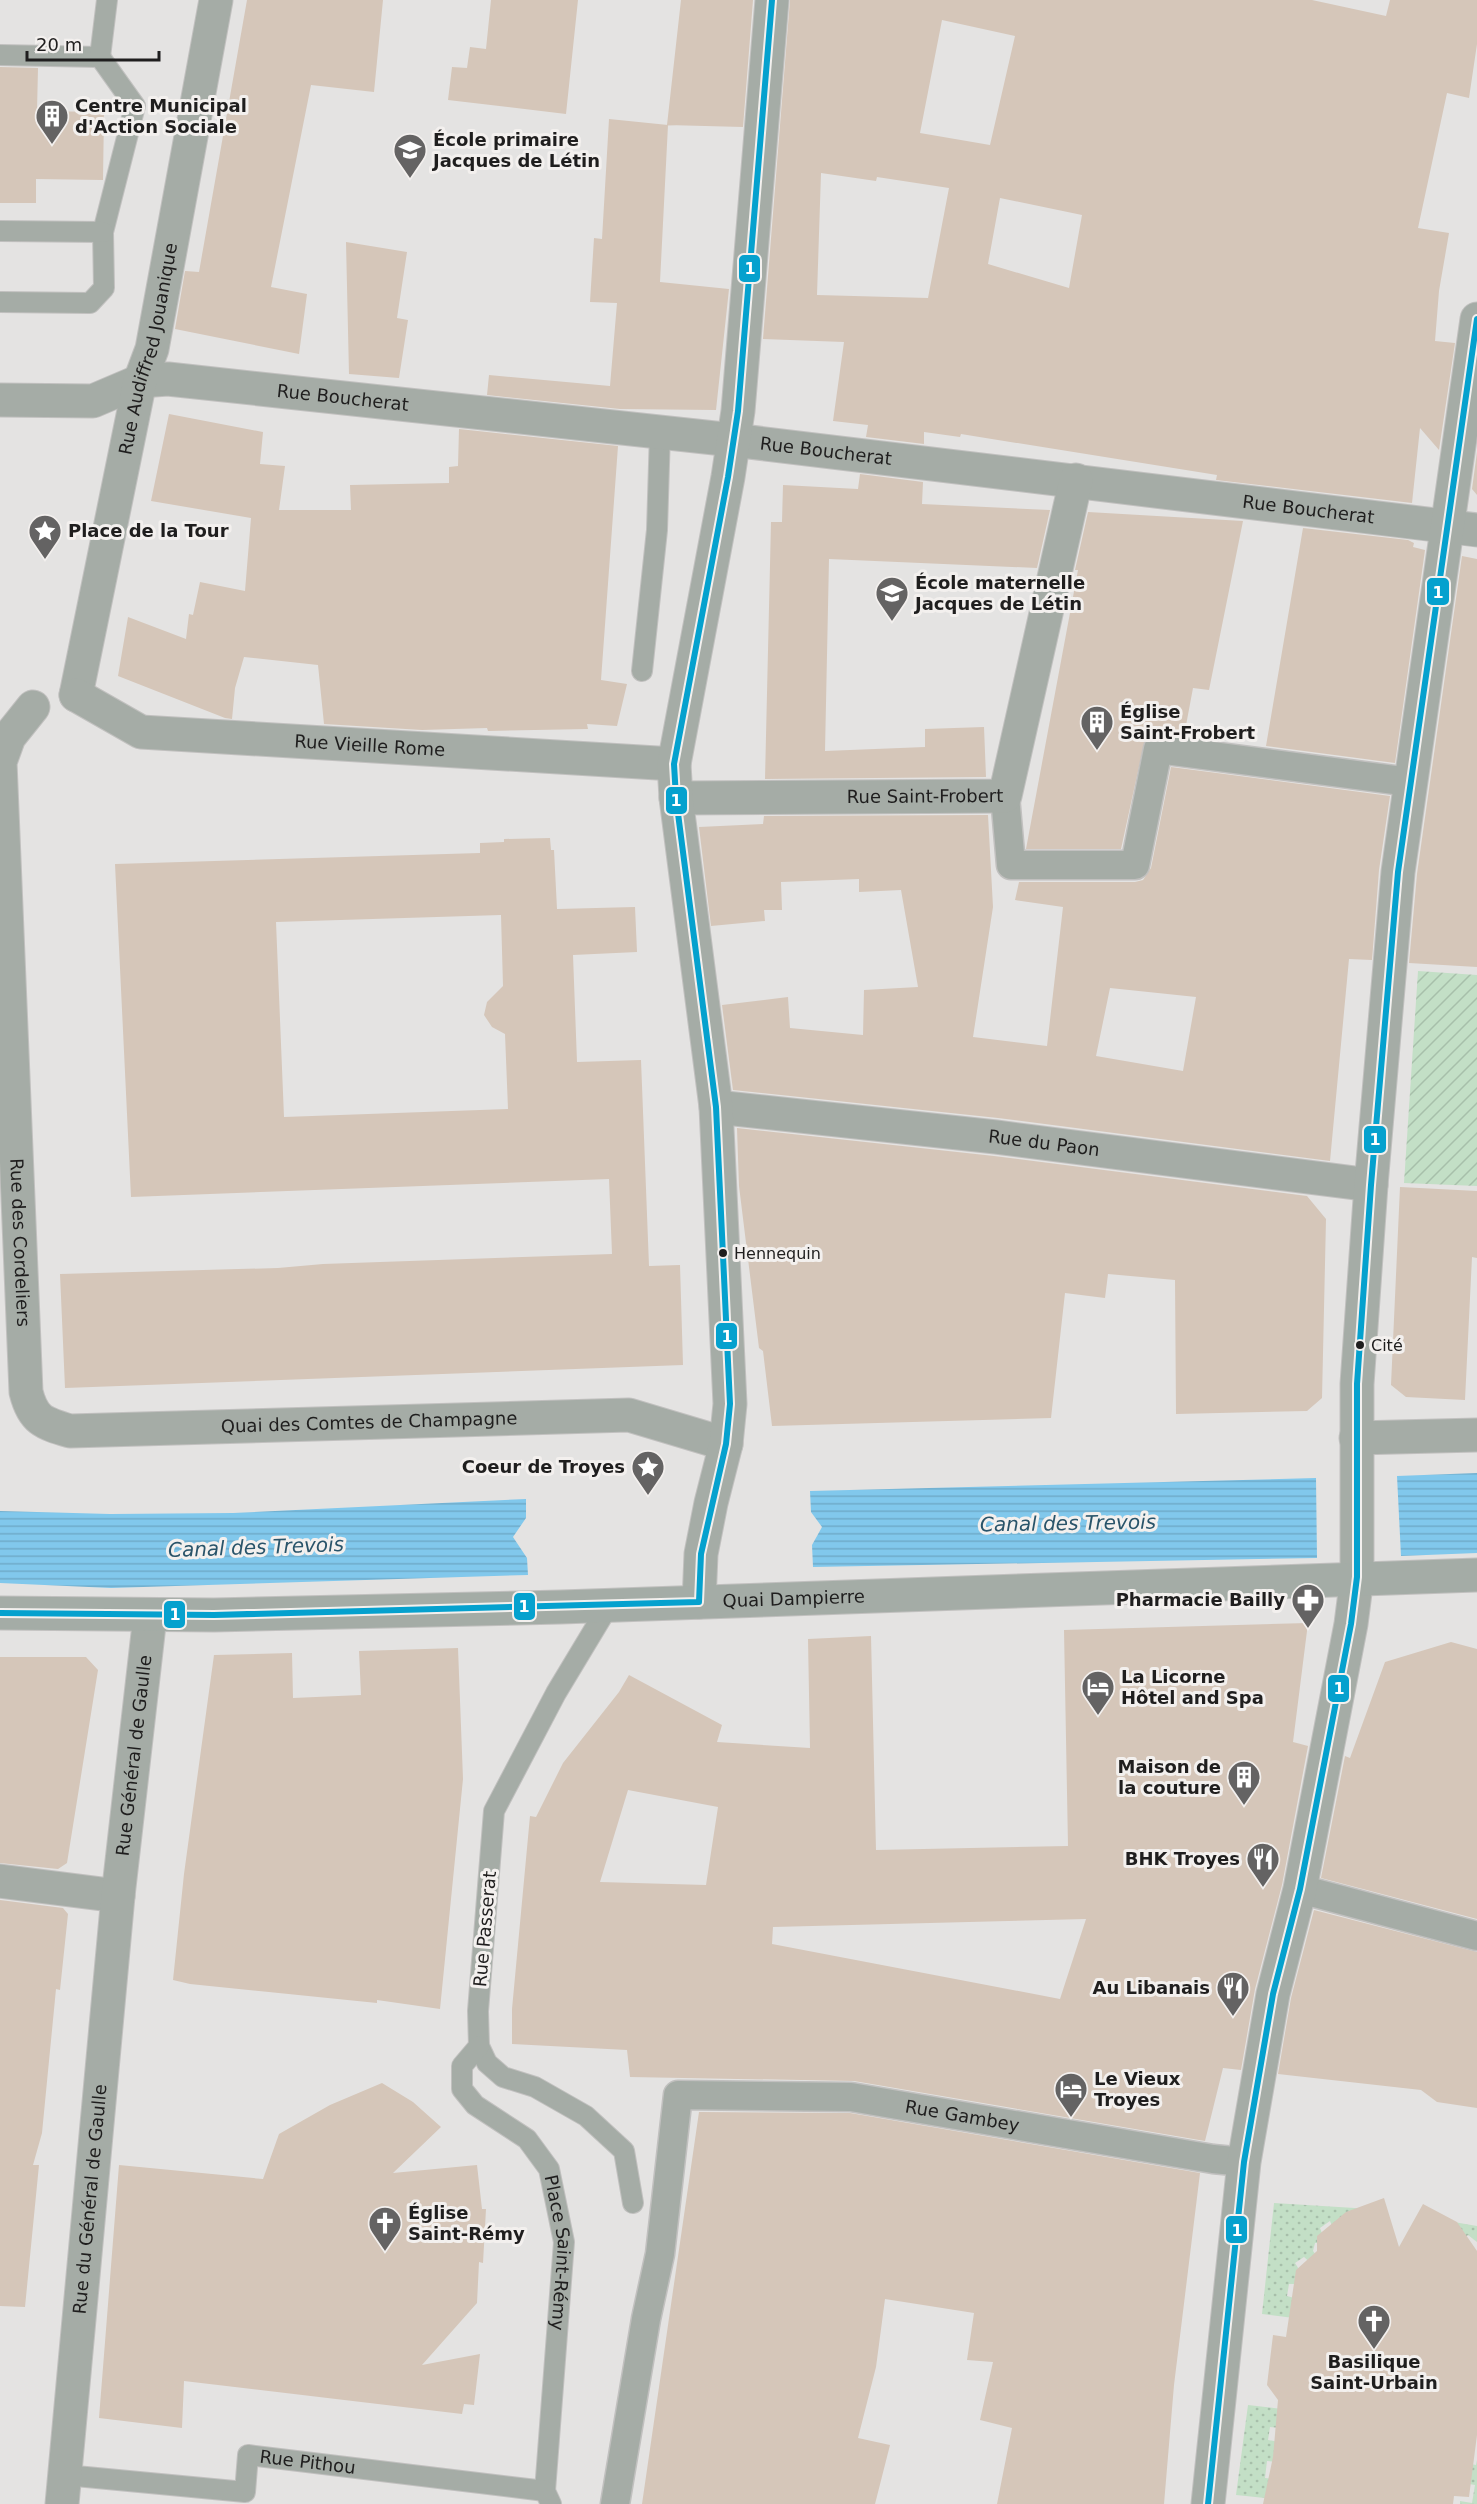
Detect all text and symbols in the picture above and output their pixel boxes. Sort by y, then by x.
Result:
scale bar [27,24,159,62]
text: 20 m [36,34,82,55]
place label: Centre Municipal d'Action Sociale [75,95,247,137]
building icon: Centre Municipal d'Action Sociale [34,98,70,145]
place label: École primaire Jacques de Létin [431,129,600,171]
school or university icon: École primaire Jacques de Létin [392,132,428,179]
street label: Rue Audiffred Jouanique [114,241,181,456]
line badge: 1 [738,254,761,283]
text: 1 [744,259,756,278]
street label: Rue Boucherat [276,380,410,415]
street label: Rue Boucherat [759,432,893,469]
street label: Rue Boucherat [1241,491,1376,527]
place icon: Place de la Tour [27,513,63,560]
place label: Place de la Tour [68,520,229,541]
place label: École maternelle Jacques de Létin [913,572,1085,614]
school or university icon: École maternelle Jacques de Létin [874,575,910,622]
line badge: 1 [1426,577,1450,606]
text: 1 [1432,583,1444,602]
place label: Église Saint-Frobert [1120,701,1256,743]
building icon: Église Saint-Frobert [1079,704,1115,751]
street label: Rue Vieille Rome [294,730,446,760]
street label: Rue Saint-Frobert [847,785,1003,807]
line badge: 1 [665,786,688,815]
text: 1 [670,791,682,810]
street label: Rue du Paon [987,1125,1101,1160]
line badge: 1 [1363,1125,1387,1154]
text: 1 [1369,1130,1381,1149]
street label: Rue des Cordeliers [6,1158,34,1327]
place label: Hennequin [734,1244,821,1263]
marker: Hennequin [717,1247,729,1259]
line badge: 1 [715,1322,738,1350]
text: 1 [721,1327,733,1346]
place label: Cité [1371,1336,1403,1355]
marker: Cité [1354,1339,1366,1351]
street label: Quai des Comtes de Champagne [221,1407,518,1437]
place icon: Coeur de Troyes [630,1449,666,1496]
place label: Coeur de Troyes [462,1456,625,1477]
water label: Canal des Trevois [980,1509,1156,1537]
water label: Canal des Trevois [168,1532,344,1562]
pharmacy icon: Pharmacie Bailly [1290,1582,1326,1629]
street label: Quai Dampierre [722,1585,865,1611]
place label: Pharmacie Bailly [1116,1589,1285,1610]
line badge: 1 [513,1592,536,1621]
text: 1 [518,1597,530,1616]
line badge: 1 [163,1600,186,1629]
text: 1 [169,1605,181,1624]
street label: Rue Général de Gaulle [112,1654,155,1857]
place label: La Licorne Hôtel and Spa [1121,1666,1264,1708]
hotel icon: La Licorne Hôtel and Spa [1080,1669,1116,1716]
line badge: 1 [1327,1674,1350,1703]
text: 1 [1333,1679,1345,1698]
place label: Maison de la couture [1118,1756,1221,1798]
building icon: Maison de la couture [1226,1759,1262,1806]
restaurant icon: BHK Troyes [1245,1841,1281,1888]
place label: BHK Troyes [1125,1848,1240,1869]
street label: Rue Passerat [469,1870,500,1988]
restaurant icon: Au Libanais [1215,1970,1251,2017]
place label: Au Libanais [1092,1977,1210,1998]
place label: Le Vieux Troyes [1094,2068,1181,2110]
hotel icon: Le Vieux Troyes [1053,2071,1089,2118]
street label: Rue du Général de Gaulle [69,2083,111,2315]
street label: Rue Gambey [904,2095,1021,2136]
street label: Place Saint-Rémy [540,2173,575,2332]
place label: Église Saint-Rémy [408,2202,525,2244]
church icon: Église Saint-Rémy [367,2205,403,2252]
line badge: 1 [1225,2215,1248,2244]
text: 1 [1231,2221,1243,2240]
church icon: Basilique Saint-Urbain [1356,2303,1392,2350]
place label: Basilique Saint-Urbain [1310,2351,1438,2393]
street label: Rue Pithou [259,2446,357,2478]

